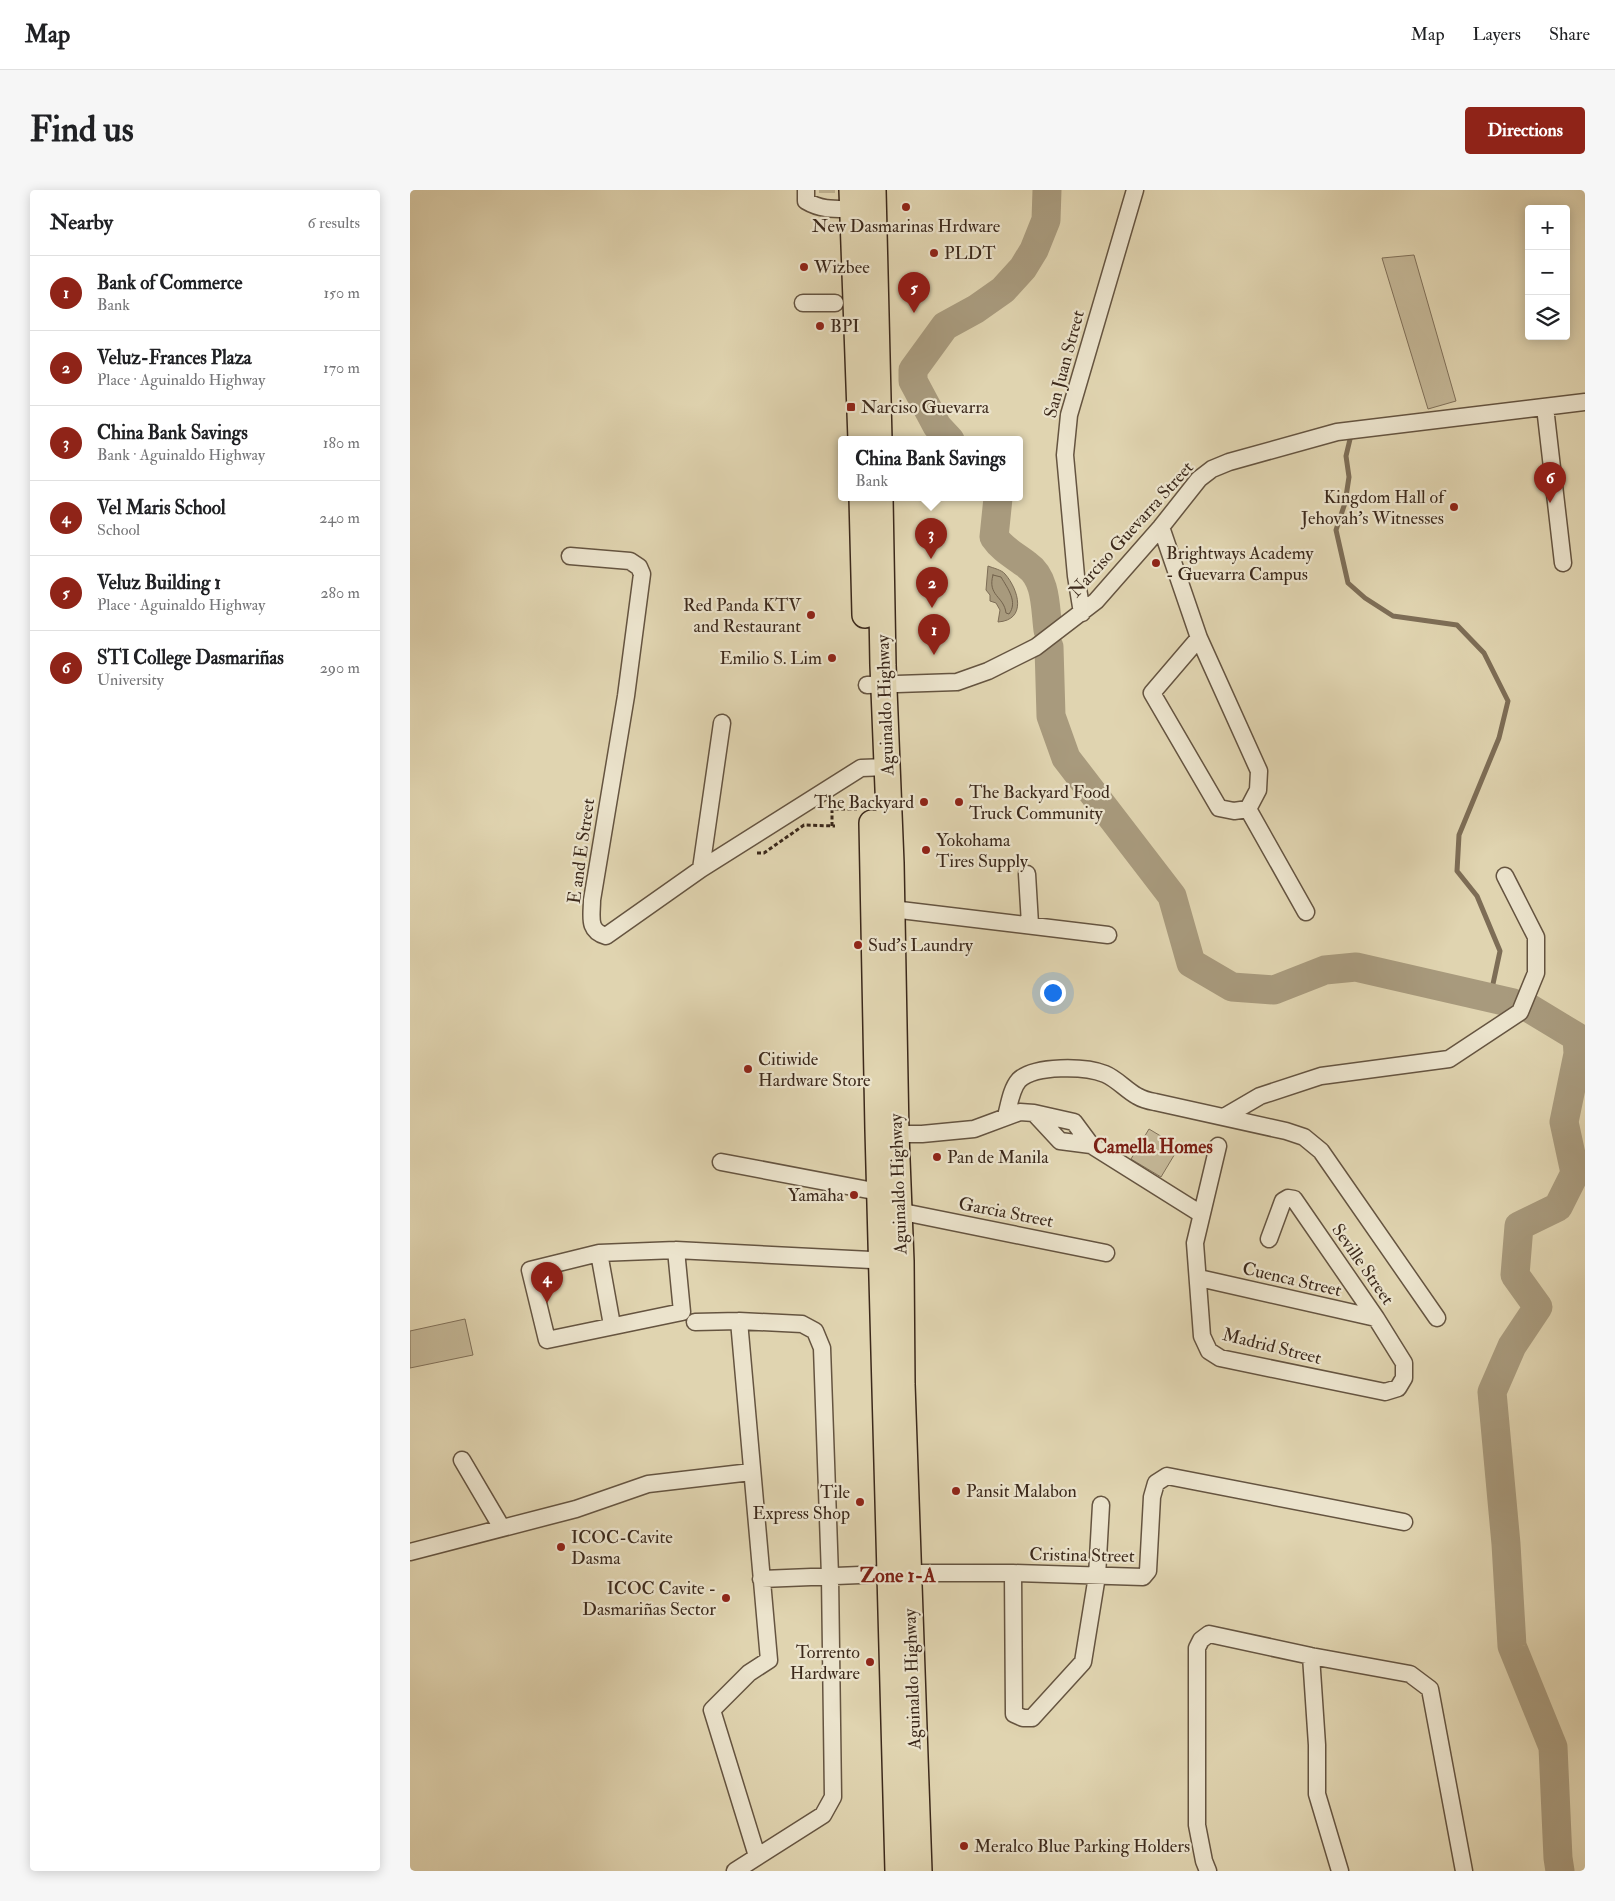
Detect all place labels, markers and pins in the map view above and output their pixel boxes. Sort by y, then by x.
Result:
marker: New Dasmarinas Hrdware [900,201,912,213]
place label: New Dasmarinas Hrdware [812,215,1001,238]
place label: PLDT [944,242,996,265]
marker: PLDT [928,247,940,259]
place label: Wizbee [813,256,870,279]
marker: Wizbee [798,261,810,273]
pin: 5 [898,272,930,313]
place label: BPI [830,315,860,338]
marker: BPI [814,320,826,332]
place label: Narciso Guevarra [861,396,990,419]
marker: Narciso Guevarra [845,401,857,413]
pin: 6 [1534,462,1566,503]
place label: Kingdom Hall of Jehovah's Witnesses [1300,486,1447,530]
marker: Kingdom Hall of Jehovah's Witnesses [1448,501,1460,513]
pin: 3 [915,518,947,559]
place label: Brightways Academy - Guevarra Campus [1166,542,1315,586]
marker: Brightways Academy - Guevarra Campus [1150,557,1162,569]
pin: 2 [916,567,948,608]
place label: Red Panda KTV and Restaurant [683,594,802,638]
marker: Red Panda KTV and Restaurant [805,609,817,621]
pin: 1 [918,614,950,655]
place label: Emilio S. Lim [720,647,822,670]
marker: Emilio S. Lim [826,652,838,664]
place label: The Backyard Food Truck Community [969,781,1110,825]
place label: The Backyard [814,791,914,814]
marker: The Backyard [918,796,930,808]
marker: The Backyard Food Truck Community [953,796,965,808]
place label: Yokohama Tires Supply [936,829,1029,873]
marker: Yokohama Tires Supply [920,844,932,856]
place label: Sud's Laundry [868,934,974,957]
marker: Sud's Laundry [852,939,864,951]
place label: Citiwide Hardware Store [758,1048,871,1092]
marker: Citiwide Hardware Store [742,1063,754,1075]
place label: Pan de Manila [947,1146,1049,1169]
marker: Pan de Manila [931,1151,943,1163]
place label: Yamaha [788,1184,845,1207]
marker: Yamaha [848,1189,860,1201]
pin: 4 [531,1262,563,1303]
place label: Pansit Malabon [966,1480,1077,1503]
place label: Tile Express Shop [752,1481,850,1525]
marker: Pansit Malabon [950,1485,962,1497]
marker: Tile Express Shop [854,1496,866,1508]
place label: ICOC-Cavite Dasma [571,1526,673,1570]
marker: ICOC-Cavite Dasma [555,1541,567,1553]
place label: ICOC Cavite - Dasmariñas Sector [582,1577,716,1621]
marker: ICOC Cavite - Dasmariñas Sector [720,1592,732,1604]
place label: Torrento Hardware [790,1641,860,1685]
marker: Torrento Hardware [864,1656,876,1668]
place label: Meralco Blue Parking Holders [974,1835,1190,1858]
marker: Meralco Blue Parking Holders [958,1840,970,1852]

